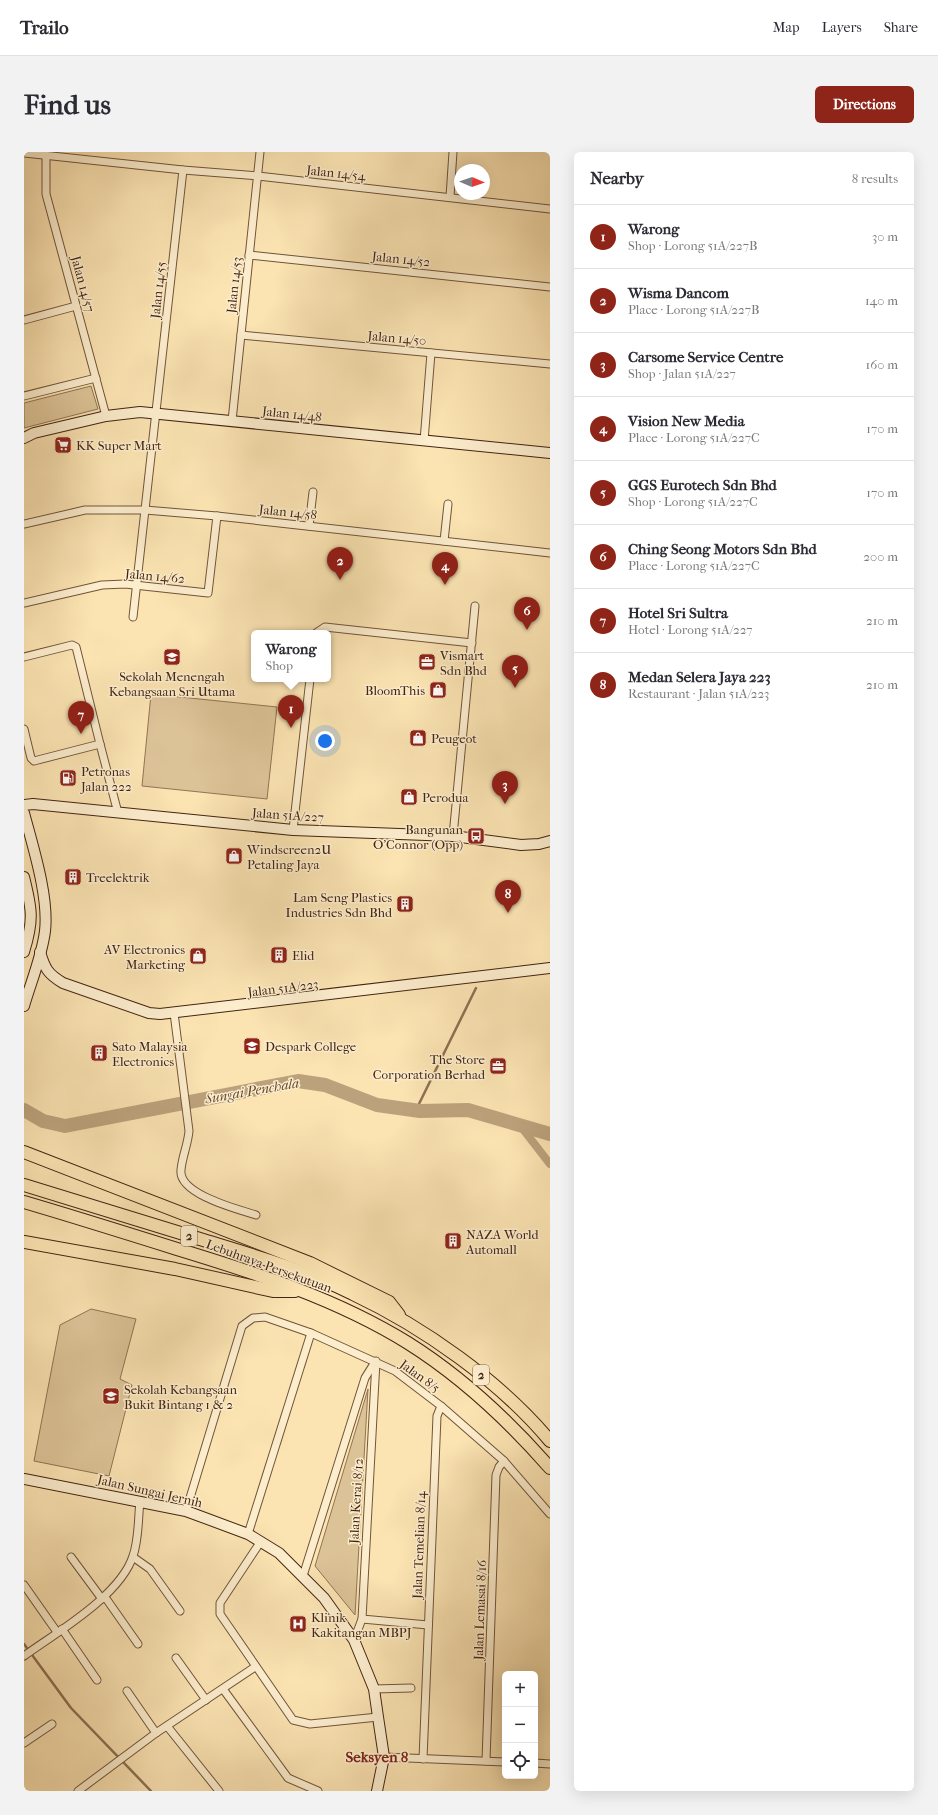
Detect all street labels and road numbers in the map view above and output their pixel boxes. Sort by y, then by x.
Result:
street label: Jalan 14/54 [305,162,367,184]
street label: Jalan 14/52 [370,248,431,270]
street label: Jalan 14/57 [68,253,98,314]
street label: Jalan 14/53 [223,256,244,315]
street label: Jalan 14/55 [147,260,168,320]
street label: Jalan 14/50 [366,328,427,348]
street label: Jalan 14/48 [260,403,323,425]
street label: Jalan 14/58 [257,501,318,523]
street label: Jalan 14/62 [124,566,186,586]
street label: Jalan 51A/227 [251,805,324,825]
street label: Jalan 51A/223 [246,976,319,1000]
road number: 2 [181,1226,197,1246]
street label: Lebuhraya Persekutuan [204,1236,334,1296]
street label: Jalan 8/5 [396,1356,443,1396]
road number: 2 [473,1365,489,1385]
street label: Jalan Kerai 8/12 [346,1458,366,1545]
street label: Jalan Sungai Jernih [95,1471,204,1510]
street label: Jalan Temelian 8/14 [410,1491,428,1600]
street label: Jalan Lemasai 8/16 [471,1559,489,1661]

